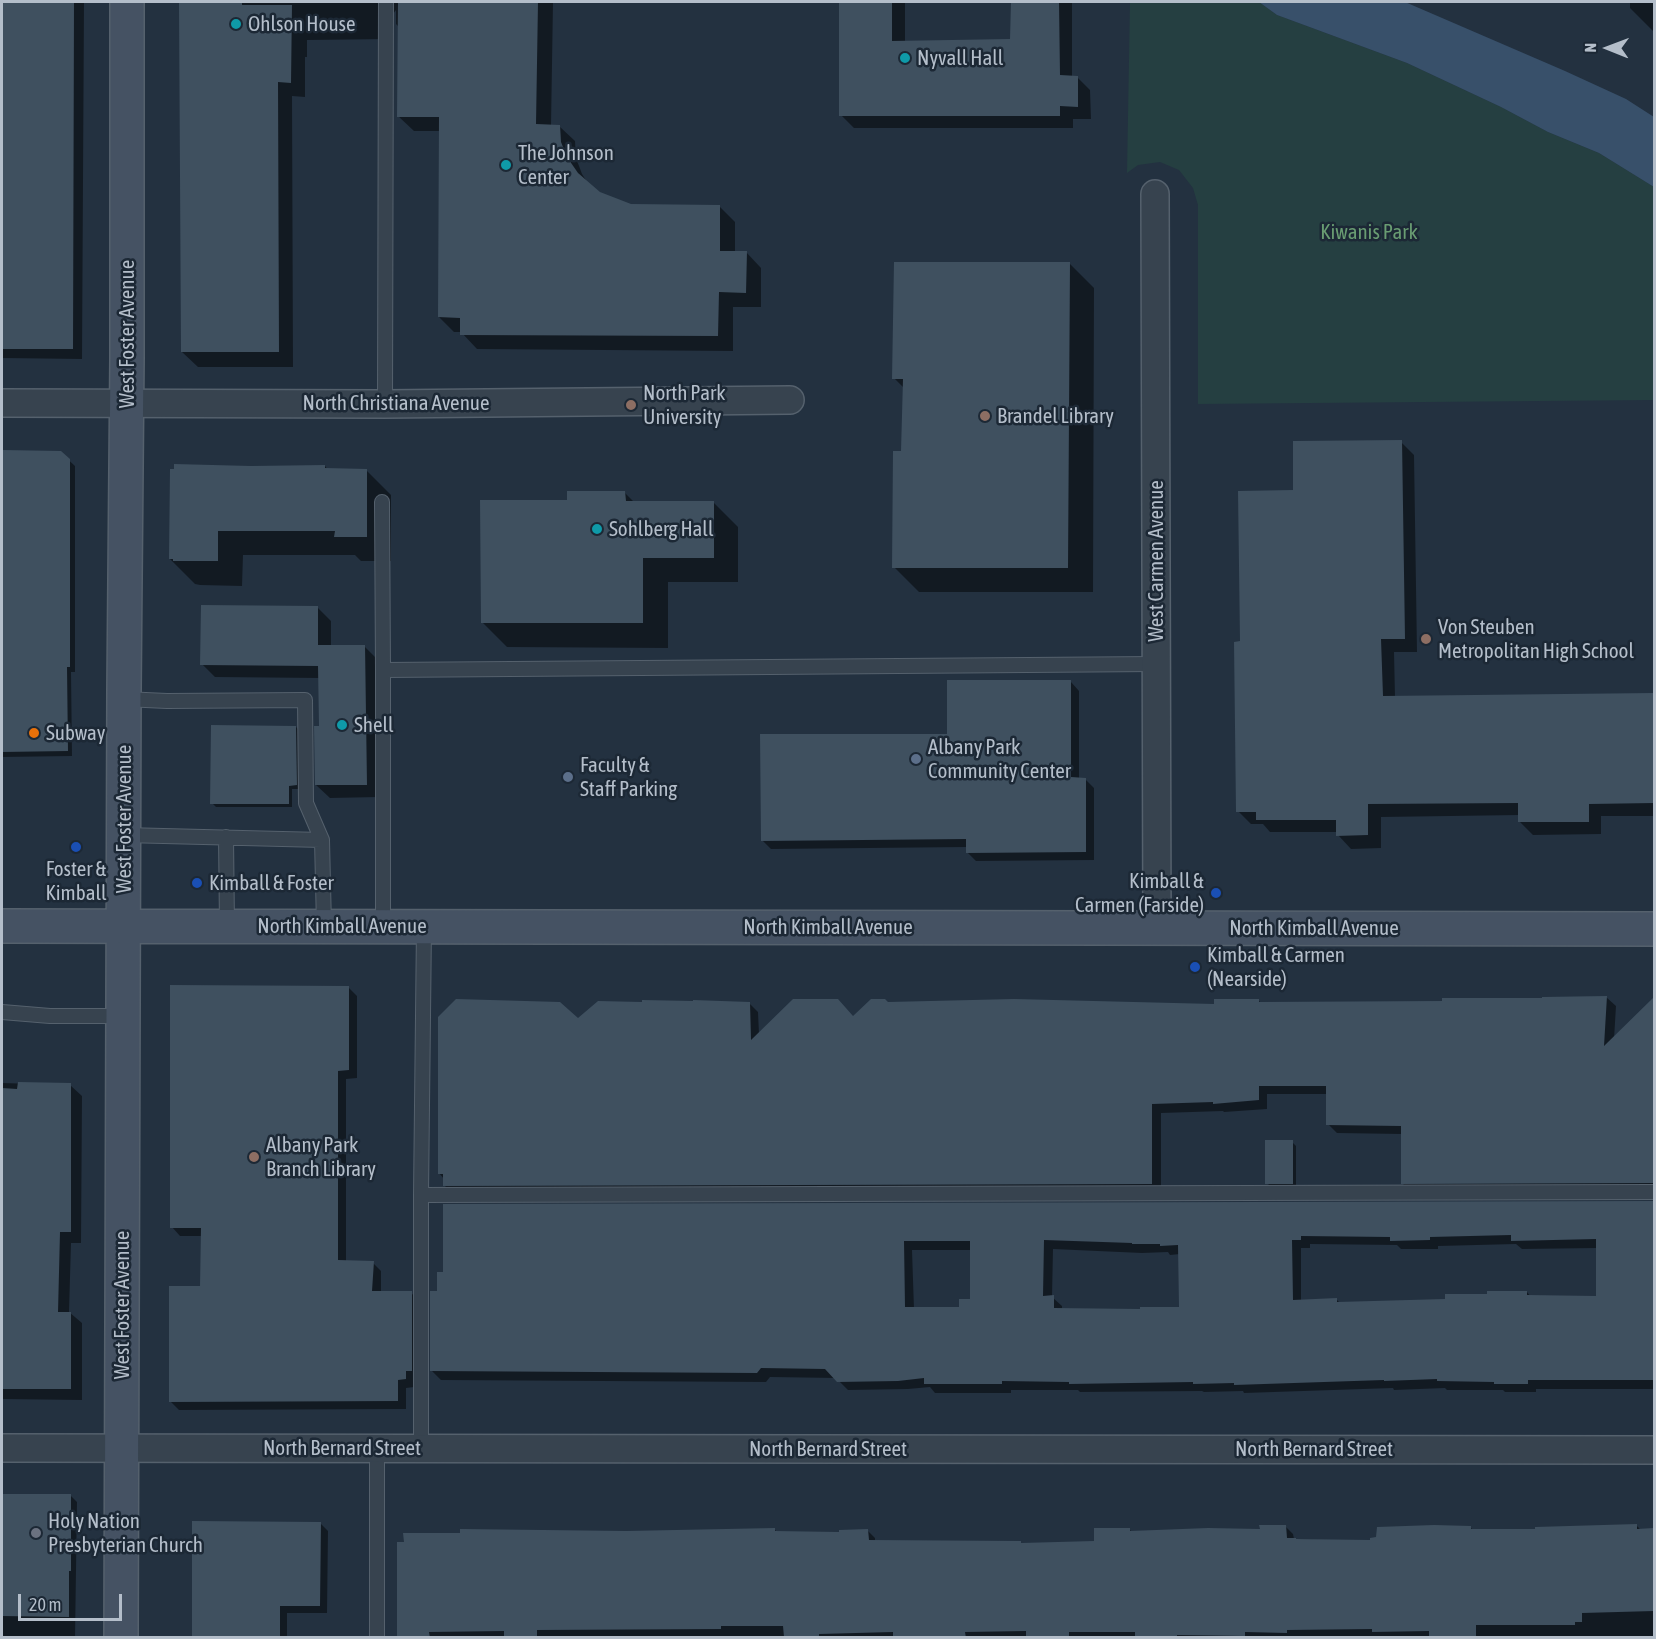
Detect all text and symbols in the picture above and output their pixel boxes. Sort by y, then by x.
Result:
place label: Ohlson House [248,11,356,37]
marker: Ohlson House [229,17,243,31]
north arrow [1578,18,1638,78]
text: N [1581,43,1599,53]
place label: Nyvall Hall [917,45,1003,71]
marker: Nyvall Hall [898,51,912,65]
place label: The Johnson Center [518,140,614,190]
marker: The Johnson Center [499,158,513,172]
park label: Kiwanis Park [1320,219,1418,245]
street label: West Foster Avenue [114,260,140,408]
place label: North Park University [643,380,725,430]
street label: North Christiana Avenue [302,390,490,416]
marker: North Park University [624,398,638,412]
place label: Brandel Library [997,403,1114,429]
marker: Brandel Library [978,409,992,423]
street label: West Carmen Avenue [1143,480,1169,642]
place label: Sohlberg Hall [609,516,713,542]
marker: Sohlberg Hall [590,522,604,536]
place label: Von Steuben Metropolitan High School [1438,614,1634,664]
marker: Von Steuben Metropolitan High School [1419,632,1433,646]
place label: Shell [354,712,394,738]
marker: Shell [335,718,349,732]
place label: Subway [46,720,105,746]
marker: Subway [27,726,41,740]
place label: Albany Park Community Center [928,734,1071,784]
street label: West Foster Avenue [111,745,137,893]
place label: Faculty & Staff Parking [580,752,677,802]
marker: Albany Park Community Center [909,752,923,766]
marker: Faculty & Staff Parking [561,770,575,784]
marker: Foster & Kimball [69,840,83,854]
place label: Foster & Kimball [45,856,107,906]
place label: Kimball & Carmen (Farside) [1075,868,1204,918]
place label: Kimball & Foster [209,870,334,896]
marker: Kimball & Foster [190,876,204,890]
marker: Kimball & Carmen (Farside) [1209,886,1223,900]
street label: North Kimball Avenue [257,913,427,939]
street label: North Kimball Avenue [743,914,913,940]
street label: North Kimball Avenue [1229,915,1399,941]
place label: Kimball & Carmen (Nearside) [1207,942,1345,992]
marker: Kimball & Carmen (Nearside) [1188,960,1202,974]
place label: Albany Park Branch Library [266,1132,376,1182]
marker: Albany Park Branch Library [247,1150,261,1164]
street label: West Foster Avenue [109,1231,135,1379]
street label: North Bernard Street [263,1435,421,1461]
street label: North Bernard Street [749,1436,907,1462]
street label: North Bernard Street [1235,1436,1393,1462]
place label: Holy Nation Presbyterian Church [48,1508,203,1558]
marker: Holy Nation Presbyterian Church [29,1526,43,1540]
scale bar [21,1582,124,1620]
text: 20 m [29,1594,61,1615]

